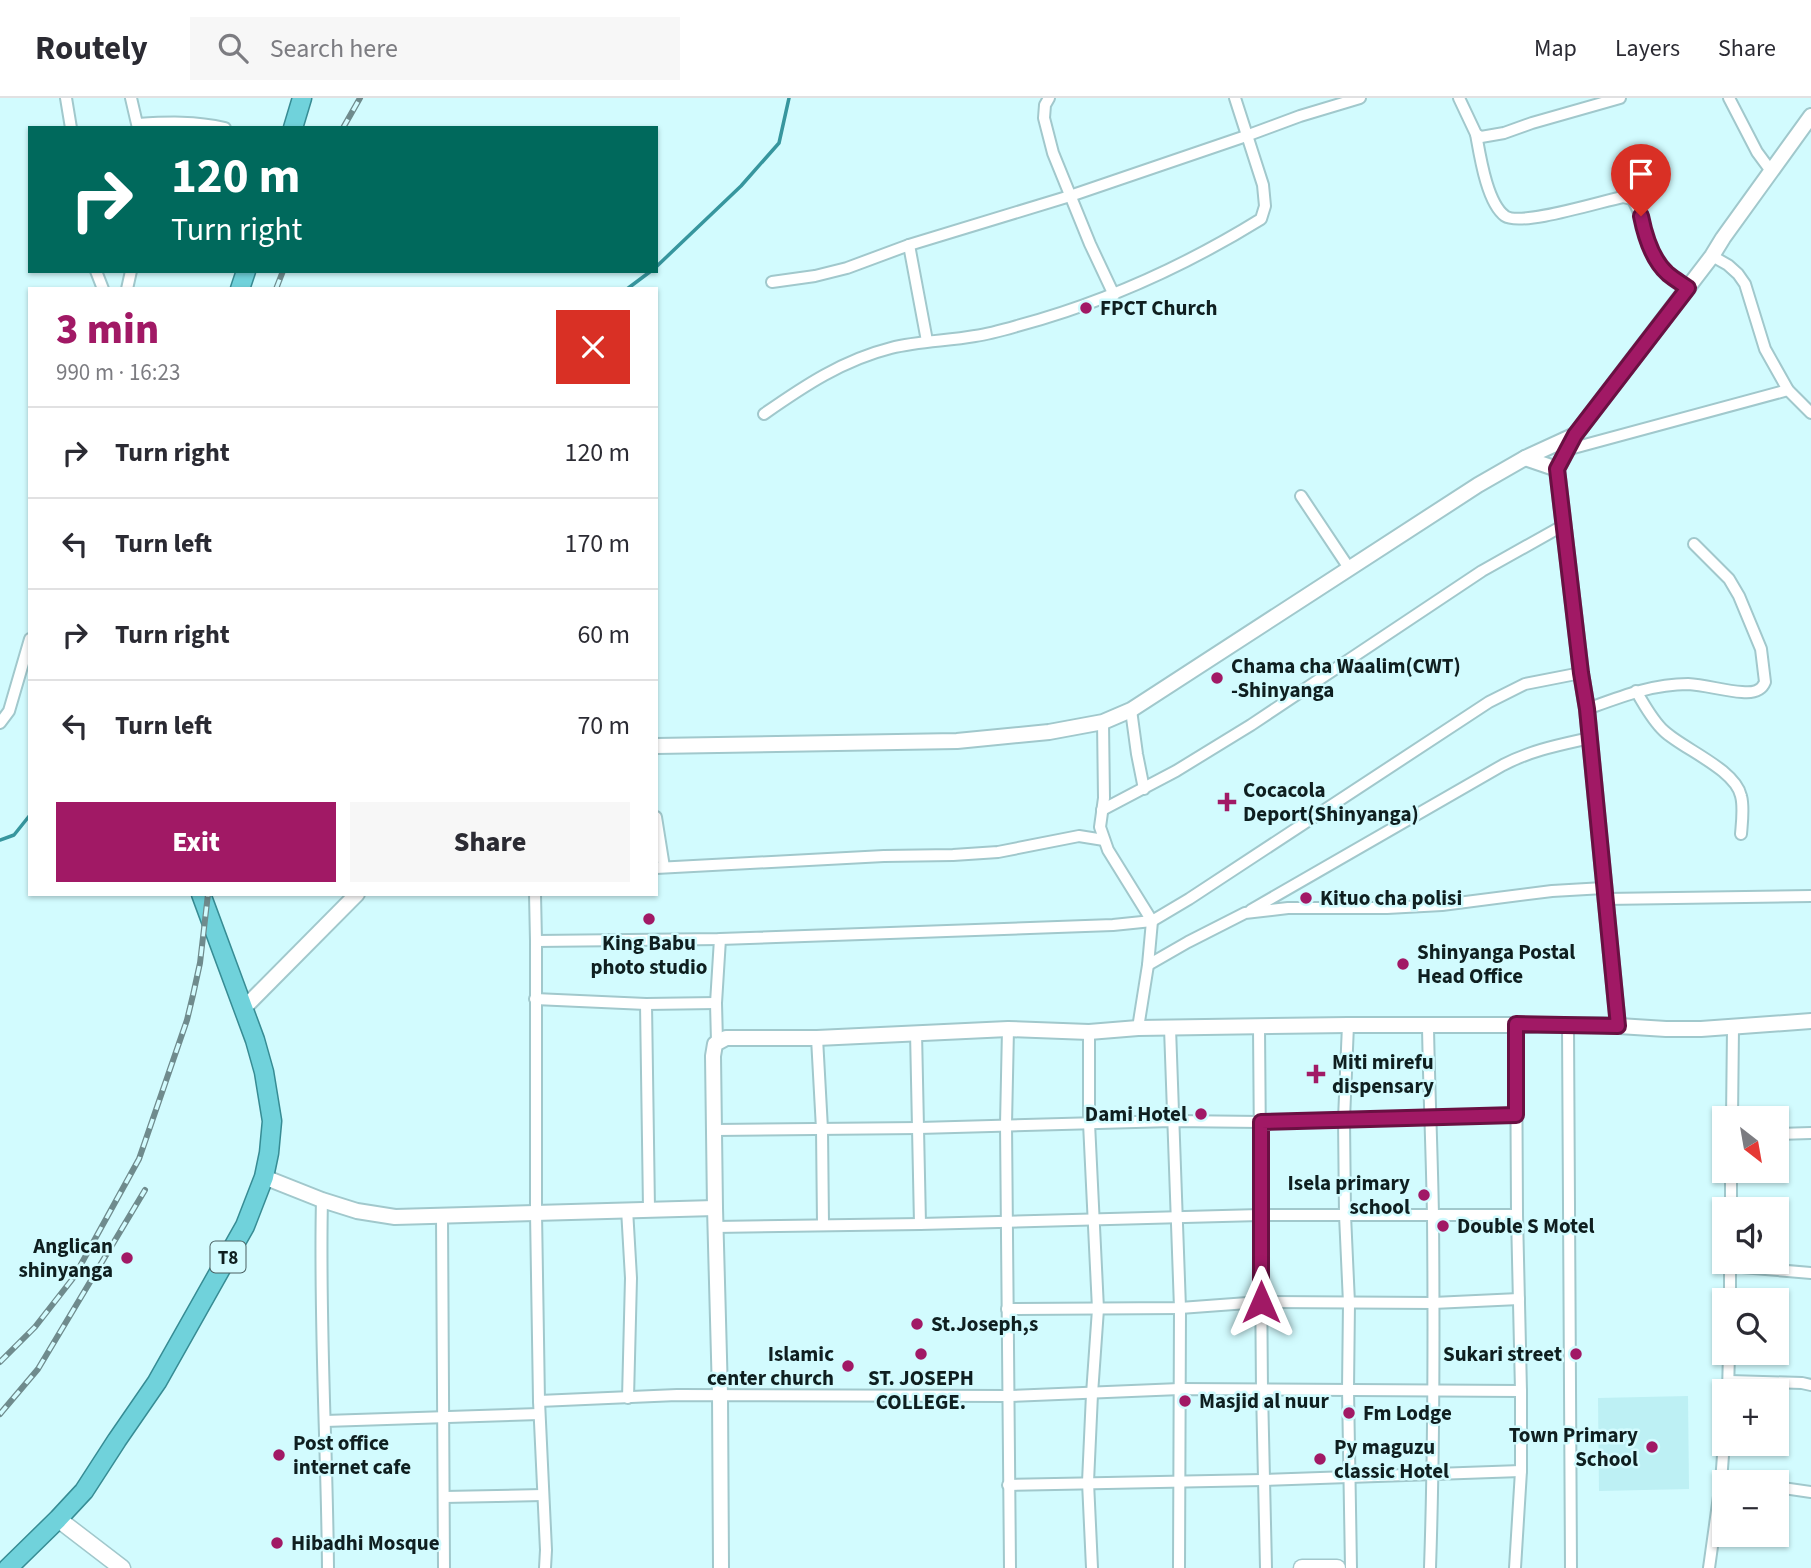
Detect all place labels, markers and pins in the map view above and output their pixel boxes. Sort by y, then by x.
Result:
pin [1611,144,1671,216]
place label: FPCT Church [1100,293,1217,323]
marker: FPCT Church [1078,300,1094,316]
place label: Chama cha Waalim(CWT) -Shinyanga [1231,651,1461,705]
marker: Chama cha Waalim(CWT) -Shinyanga [1209,670,1225,686]
place label: Cocacola Deport(Shinyanga) [1243,775,1419,829]
marker: Cocacola Deport(Shinyanga) [1217,792,1237,812]
place label: Kituo cha polisi [1320,883,1462,913]
marker: Kituo cha polisi [1298,890,1314,906]
marker: King Babu photo studio [641,911,657,927]
place label: King Babu photo studio [591,928,707,982]
place label: Shinyanga Postal Head Office [1417,937,1575,991]
marker: Shinyanga Postal Head Office [1395,956,1411,972]
place label: Miti mirefu dispensary [1332,1047,1434,1101]
marker: Miti mirefu dispensary [1306,1064,1326,1084]
place label: Dami Hotel [1085,1099,1187,1129]
marker: Dami Hotel [1193,1106,1209,1122]
place label: Isela primary school [1288,1168,1410,1222]
marker: Isela primary school [1416,1187,1432,1203]
place label: Double S Motel [1457,1211,1595,1241]
marker: Double S Motel [1435,1218,1451,1234]
place label: Anglican shinyanga [18,1231,113,1285]
marker: Anglican shinyanga [119,1250,135,1266]
place label: St.Joseph,s [931,1309,1038,1339]
marker: St.Joseph,s [909,1316,925,1332]
place label: Islamic center church [707,1339,834,1393]
place label: Sukari street [1443,1339,1562,1369]
marker: ST. JOSEPH COLLEGE. [913,1346,929,1362]
marker: Sukari street [1568,1346,1584,1362]
marker: Islamic center church [840,1358,856,1374]
place label: ST. JOSEPH COLLEGE. [868,1363,974,1417]
place label: Masjid al nuur [1199,1386,1329,1416]
marker: Masjid al nuur [1177,1393,1193,1409]
place label: Fm Lodge [1363,1398,1452,1428]
marker: Fm Lodge [1341,1405,1357,1421]
place label: Town Primary School [1509,1420,1638,1474]
place label: Post office internet cafe [293,1428,411,1482]
place label: Py maguzu classic Hotel [1334,1432,1449,1486]
marker: Town Primary School [1644,1439,1660,1455]
marker: Post office internet cafe [271,1447,287,1463]
marker: Py maguzu classic Hotel [1312,1451,1328,1467]
place label: Hibadhi Mosque [291,1528,440,1558]
marker: Hibadhi Mosque [269,1535,285,1551]

